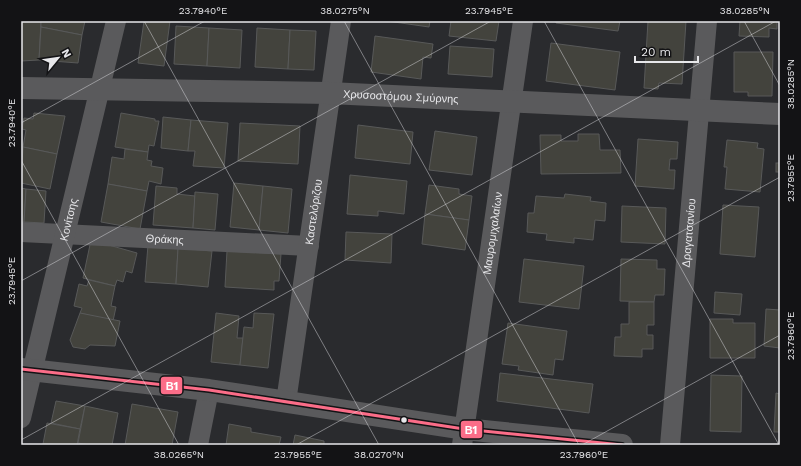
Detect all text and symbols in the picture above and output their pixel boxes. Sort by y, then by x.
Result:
text: 23.7940°E [179,5,227,16]
text: 38.0275°N [320,5,370,16]
text: 23.7945°E [465,5,513,16]
text: 38.0285°N [720,5,770,16]
north arrow [38,38,78,78]
scale bar [635,38,698,64]
text: 20 m [641,45,671,59]
text: N [59,47,74,60]
text: 38.0285°N [785,59,796,109]
street label: Χρυσοστόμου Σμύρνης [343,88,459,106]
text: 23.7940°E [6,99,17,147]
text: 23.7955°E [785,154,796,202]
street label: Καστελόριζου [303,178,325,246]
street label: Μαυρομιχαλαίων [481,191,505,275]
street label: Κονίτσης [58,197,80,242]
street label: Δραγατσανίου [680,198,699,268]
street label: Θράκης [145,232,184,247]
text: 23.7945°E [6,257,17,305]
text: 23.7960°E [785,312,796,360]
line badge: Β1 [160,376,183,395]
text: Β1 [166,380,178,393]
unlabelled marker [399,415,409,425]
line badge: Β1 [460,420,483,439]
text: Β1 [465,424,477,437]
text: 38.0265°N [154,449,204,460]
text: 23.7955°E [274,449,322,460]
text: 38.0270°N [354,449,404,460]
text: 23.7960°E [560,449,608,460]

